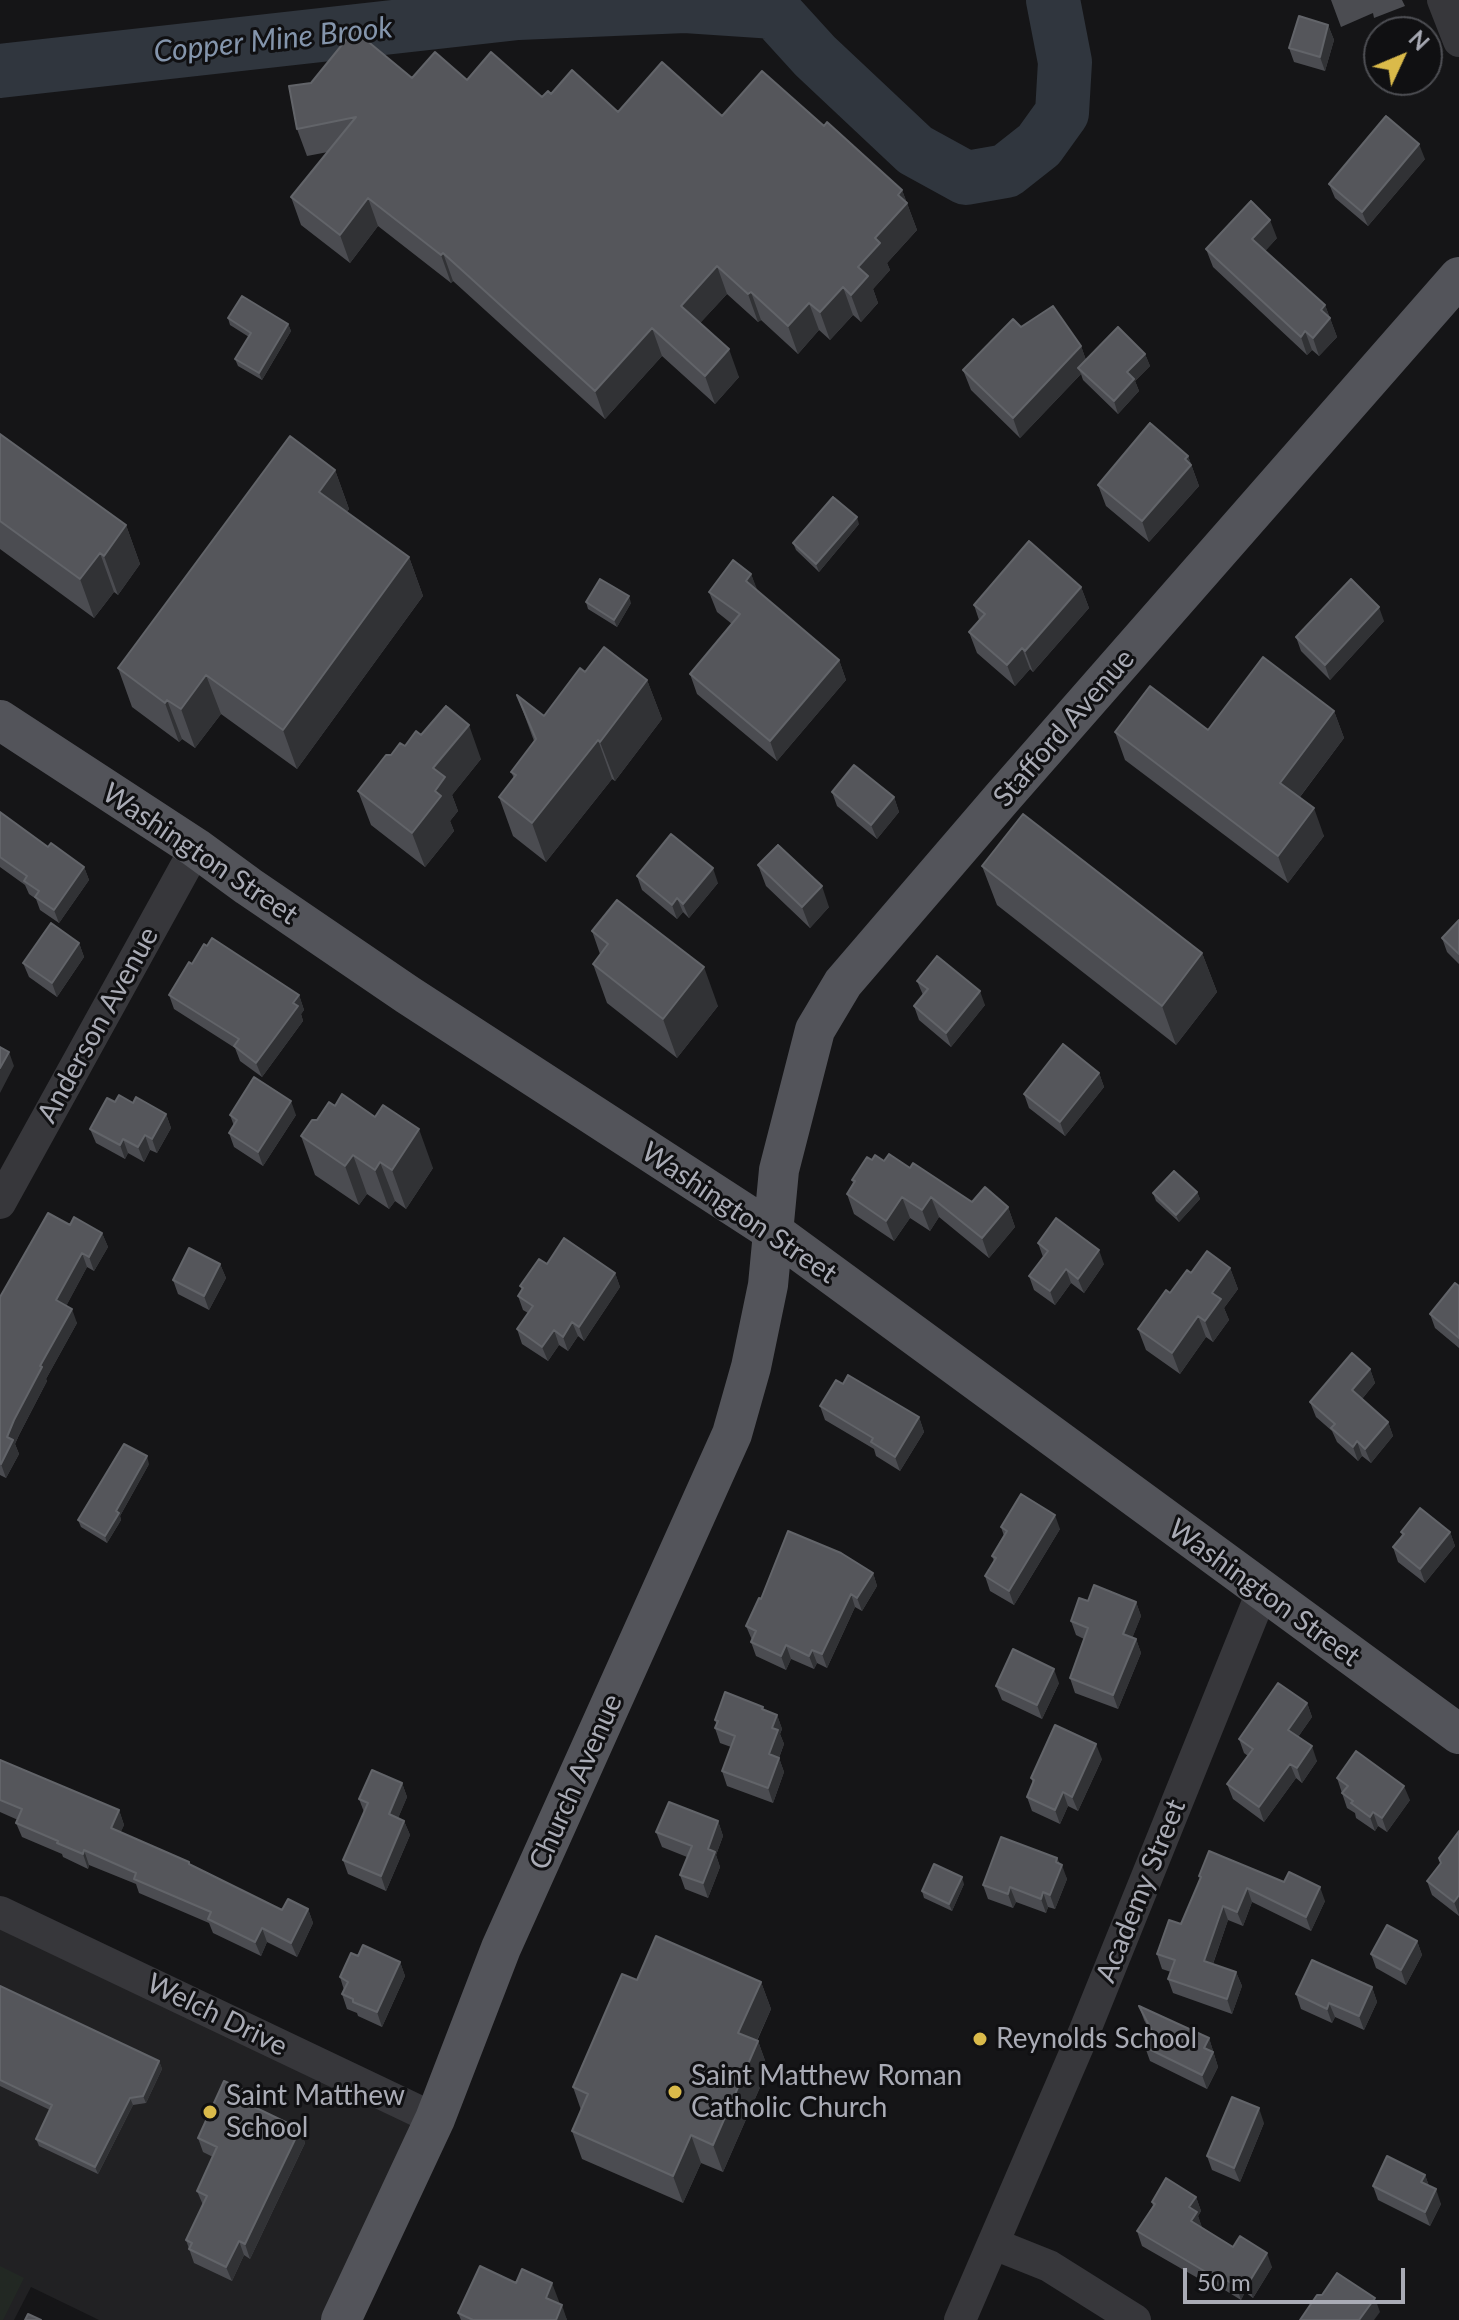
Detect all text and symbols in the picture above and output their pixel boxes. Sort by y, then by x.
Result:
water label: Copper Mine Brook [152,10,394,70]
north arrow [1363,16,1443,96]
text: N [1404,25,1435,56]
street label: Stafford Avenue [987,642,1141,814]
street label: Washington Street [96,776,304,932]
street label: Anderson Avenue [30,921,166,1129]
street label: Washington Street [635,1135,843,1291]
street label: Washington Street [1162,1512,1366,1674]
street label: Church Avenue [522,1689,630,1875]
street label: Academy Street [1089,1795,1193,1987]
street label: Welch Drive [141,1967,293,2063]
place label: Reynolds School [996,2022,1197,2056]
marker: Reynolds School [971,2030,989,2048]
place label: Saint Matthew Roman Catholic Church [691,2059,962,2125]
place label: Saint Matthew School [226,2079,405,2145]
marker: Saint Matthew Roman Catholic Church [666,2083,684,2101]
marker: Saint Matthew School [201,2103,219,2121]
scale bar [1187,2252,1409,2302]
text: 50 m [1197,2267,1251,2296]

